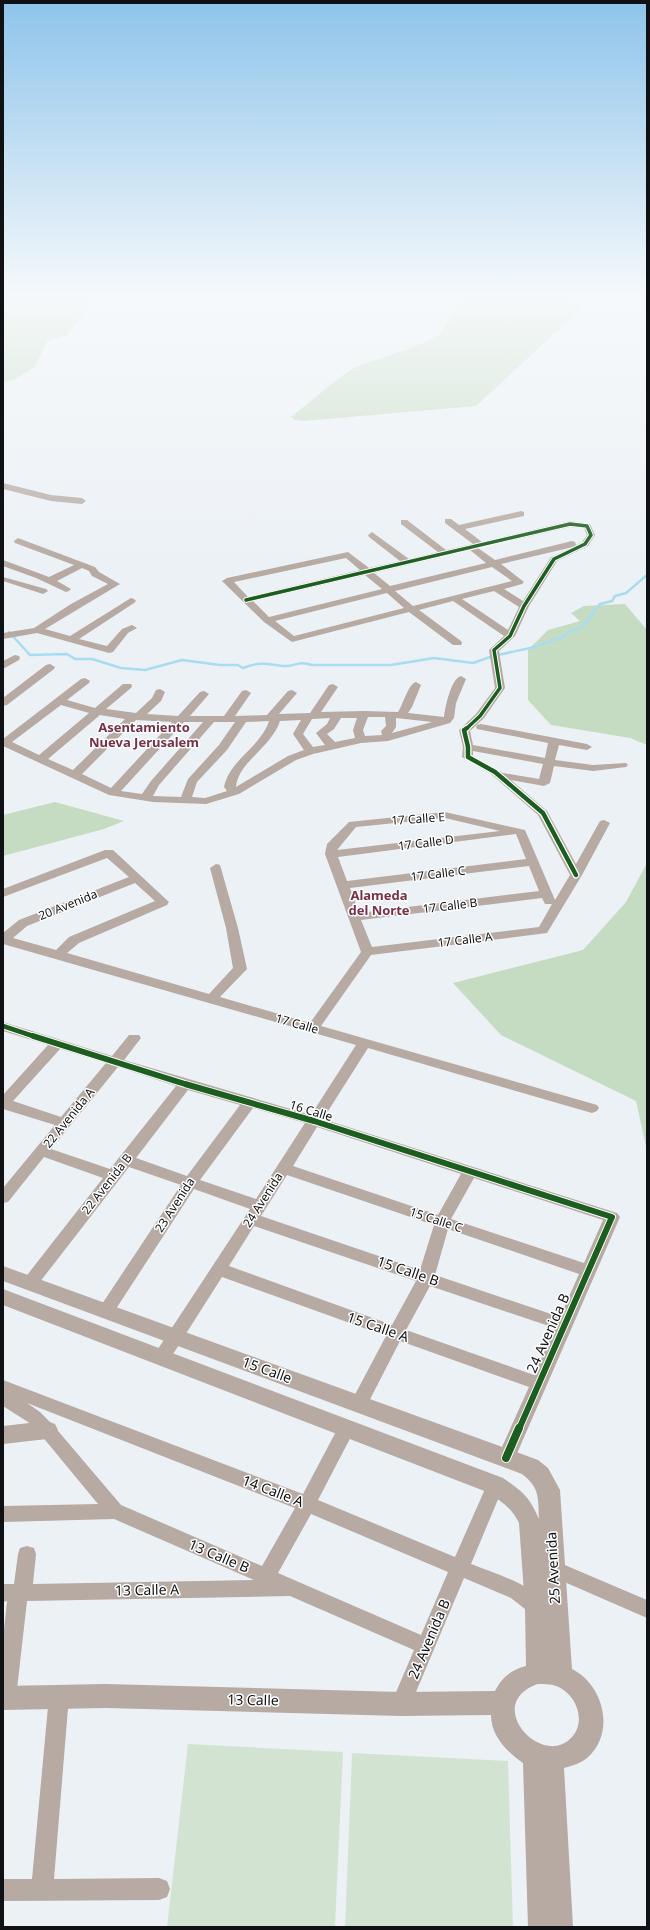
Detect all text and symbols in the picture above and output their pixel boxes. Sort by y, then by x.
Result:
district label: Asentamiento Nueva Jerusalem [89,718,199,751]
street label: 17 Calle E [390,808,445,829]
street label: 17 Calle D [397,831,455,854]
street label: 17 Calle C [410,862,467,885]
street label: 20 Avenida [36,885,100,924]
district label: Alameda del Norte [348,886,410,919]
street label: 17 Calle B [422,894,478,917]
street label: 17 Calle A [437,928,494,951]
street label: 17 Calle [274,1009,321,1038]
street label: 22 Avenida A [39,1084,98,1151]
street label: 16 Calle [288,1096,335,1125]
street label: 22 Avenida B [77,1150,136,1218]
street label: 24 Avenida [239,1169,287,1230]
street label: 23 Avenida [151,1174,199,1235]
street label: 15 Calle C [407,1203,465,1236]
street label: 15 Calle B [375,1251,442,1290]
street label: 24 Avenida B [522,1290,574,1376]
street label: 15 Calle A [345,1307,412,1346]
street label: 15 Calle [240,1352,295,1387]
street label: 14 Calle A [240,1470,307,1511]
street label: 25 Avenida [541,1531,564,1605]
street label: 13 Calle B [186,1534,252,1577]
street label: 13 Calle A [115,1579,179,1600]
street label: 24 Avenida B [403,1596,454,1682]
street label: 13 Calle [227,1690,279,1709]

